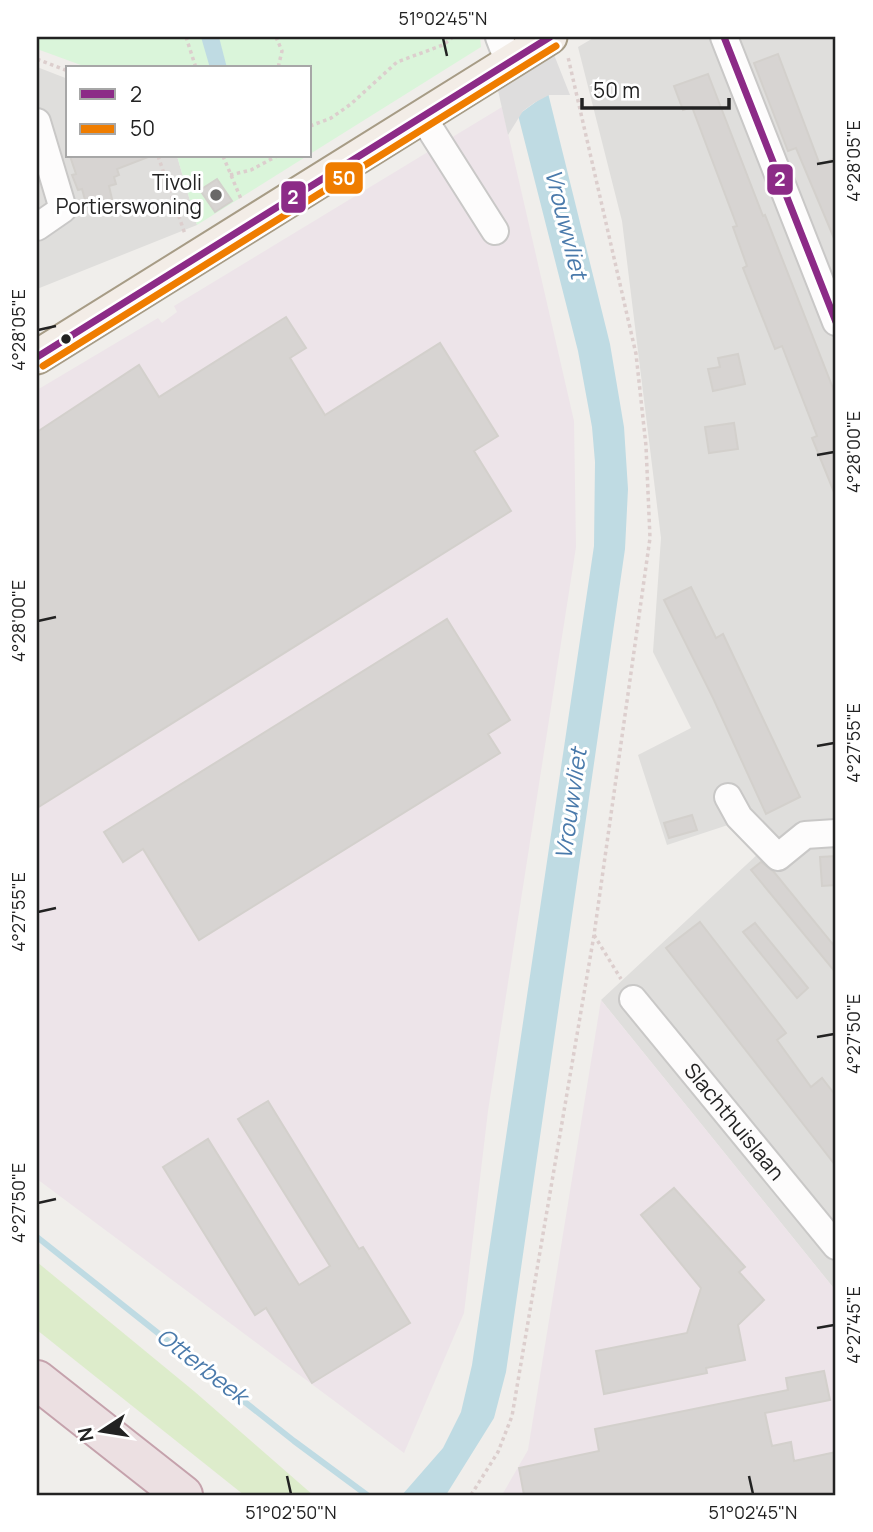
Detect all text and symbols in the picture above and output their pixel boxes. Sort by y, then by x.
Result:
text: 51°02'45"N [399,6,487,30]
legend [66,66,312,158]
scale bar [582,66,730,110]
text: 50 m [593,76,640,104]
text: 2 [130,80,142,108]
text: 50 [130,114,155,142]
text: 4°28'05"E [841,120,865,202]
line badge: 50 [324,161,364,195]
line badge: 2 [766,163,794,196]
text: 50 [332,165,356,191]
water label: Vrouwvliet [538,166,597,285]
text: 2 [774,166,786,192]
place label: Tivoli Portierswoning [56,168,202,220]
line badge: 2 [280,180,307,214]
text: 2 [287,184,299,210]
marker: Tivoli Portierswoning [208,187,224,203]
text: 4°28'05"E [6,289,30,371]
unlabelled marker [59,332,73,346]
text: 4°28'00"E [841,411,865,493]
text: 4°28'00"E [6,580,30,662]
text: 4°27'55"E [841,703,865,783]
water label: Vrouwvliet [546,743,594,862]
text: 4°27'55"E [6,872,30,952]
text: 4°27'50"E [841,994,865,1074]
street label: Slachthuislaan [678,1057,791,1186]
text: 4°27'50"E [6,1163,30,1243]
text: 4°27'45"E [841,1286,865,1364]
water label: Otterbeek [150,1320,258,1413]
north arrow [66,1396,136,1466]
text: N [71,1425,100,1444]
text: 51°02'50"N [245,1500,337,1524]
text: 51°02'45"N [709,1500,797,1524]

